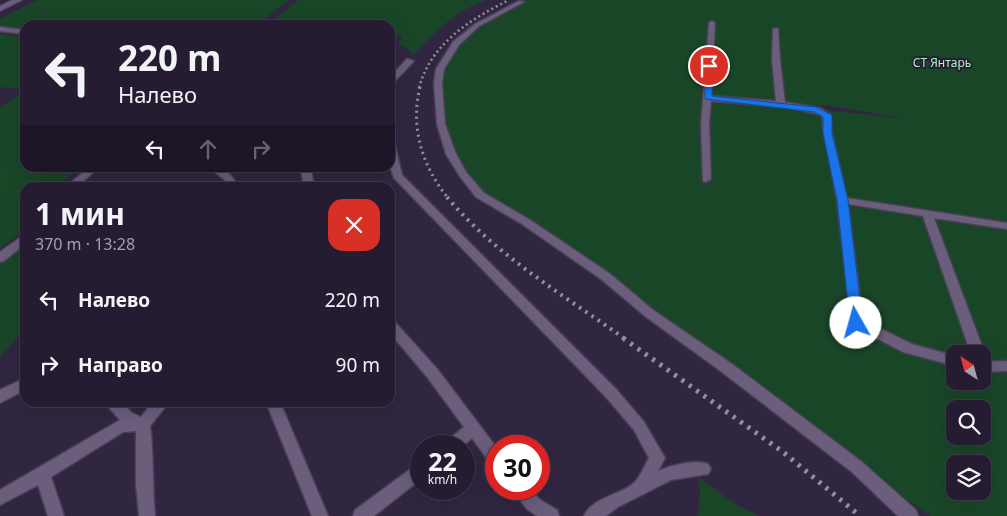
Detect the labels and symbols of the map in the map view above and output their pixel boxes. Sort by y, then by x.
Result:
pin [688,45,730,87]
park label: СТ Янтарь [913,54,971,71]
position arrow [829,296,881,348]
north arrow [946,345,991,390]
speed limit sign: 30 [485,435,550,500]

